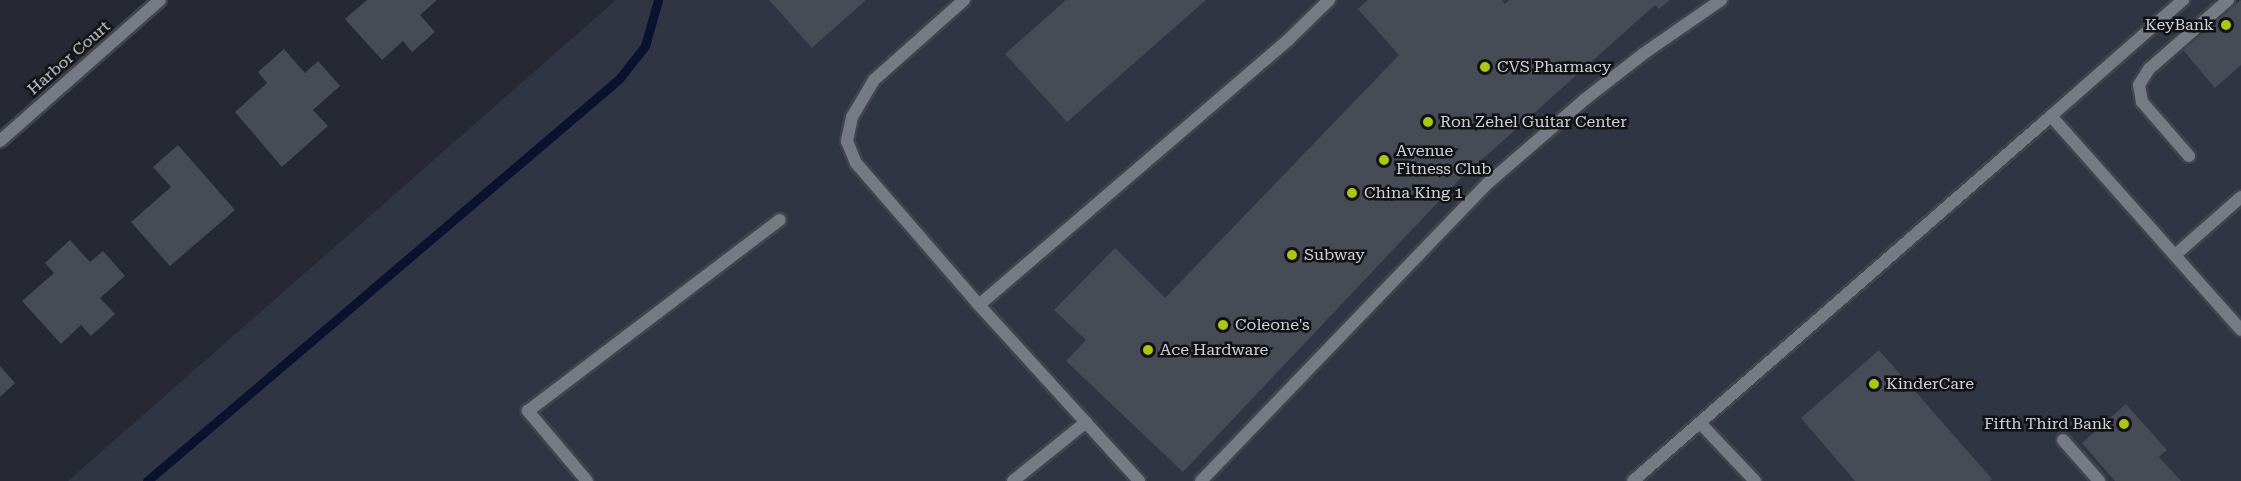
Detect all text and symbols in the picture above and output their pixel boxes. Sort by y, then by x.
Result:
place label: KeyBank [2145,15,2214,35]
street label: Harbor Court [24,17,114,99]
marker: KeyBank [2219,18,2233,32]
place label: CVS Pharmacy [1497,57,1611,77]
marker: CVS Pharmacy [1478,60,1492,74]
place label: Ron Zehel Guitar Center [1440,112,1627,132]
marker: Ron Zehel Guitar Center [1421,115,1435,129]
place label: Avenue Fitness Club [1396,141,1492,179]
marker: Avenue Fitness Club [1377,153,1391,167]
place label: China King 1 [1364,183,1463,203]
marker: China King 1 [1345,186,1359,200]
place label: Subway [1304,245,1365,265]
marker: Subway [1285,248,1299,262]
place label: Coleone's [1235,315,1310,335]
marker: Coleone's [1216,318,1230,332]
place label: Ace Hardware [1160,340,1268,360]
marker: Ace Hardware [1141,343,1155,357]
place label: KinderCare [1886,374,1974,394]
marker: KinderCare [1867,377,1881,391]
place label: Fifth Third Bank [1984,414,2112,434]
marker: Fifth Third Bank [2117,417,2131,431]

